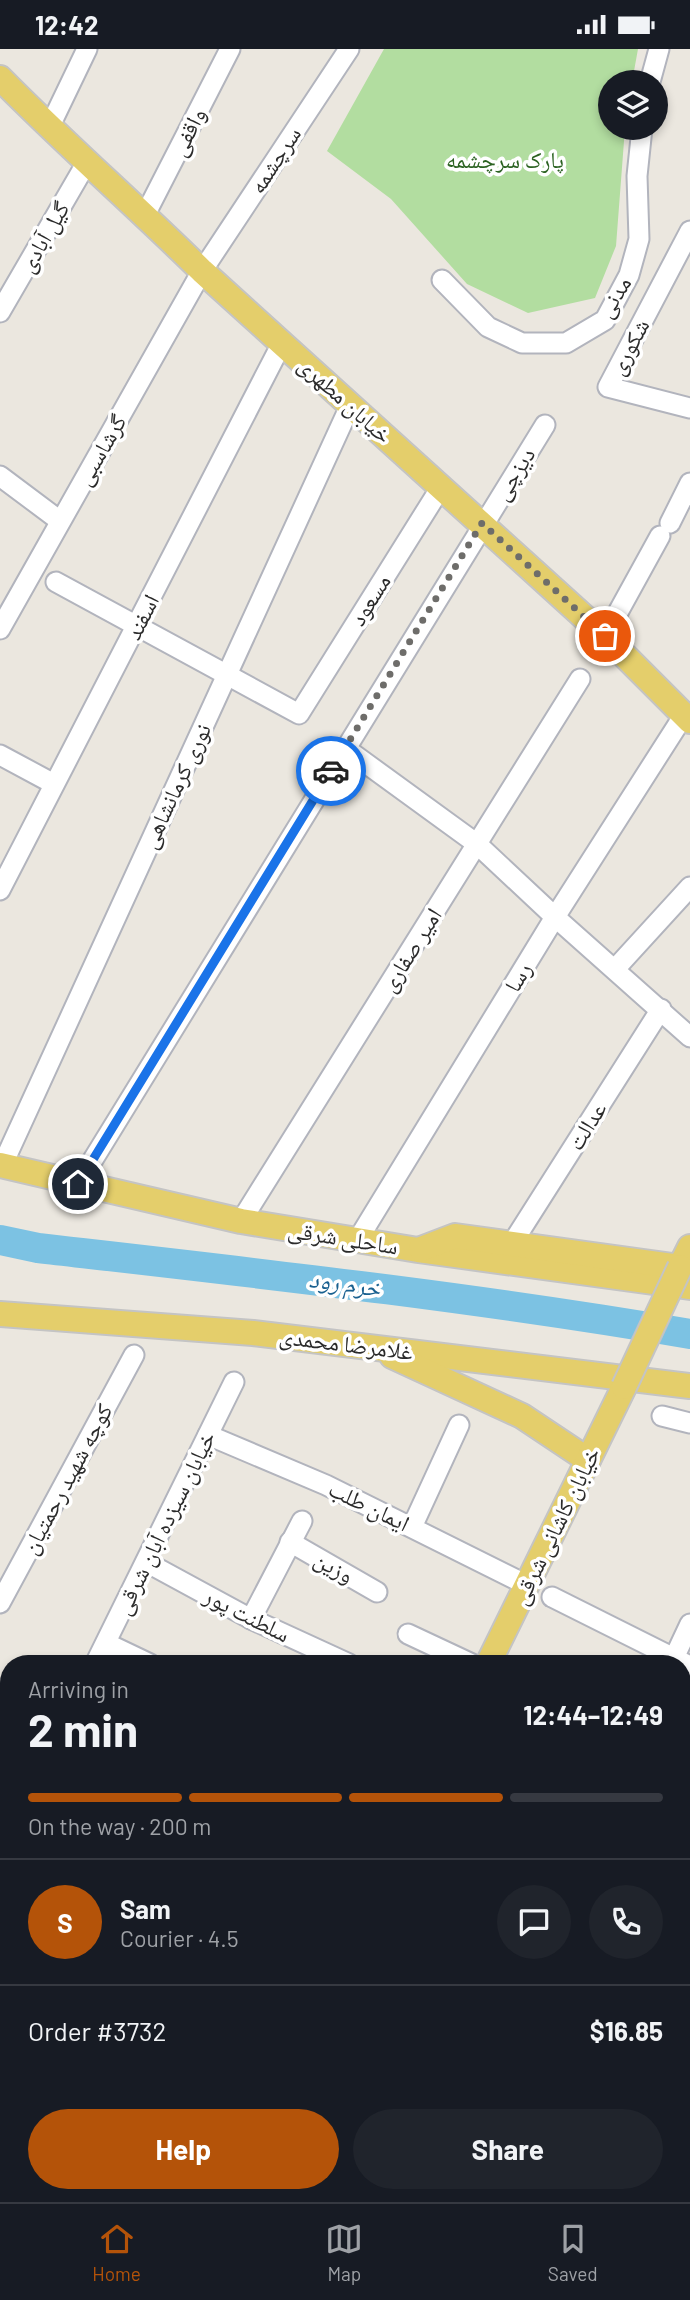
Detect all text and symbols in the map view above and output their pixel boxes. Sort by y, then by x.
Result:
text: 12:42 [35,9,99,40]
map controls [598,70,668,140]
button: layers [598,70,668,140]
street label: واقفی [163,103,212,161]
street label: سرچشمه [242,121,307,199]
park label: پارک سرچشمه [446,145,564,174]
street label: گیل آبادی [12,196,76,278]
street label: مدنی [590,271,637,323]
street label: شکوری [602,314,655,380]
street label: خیابان مطهری [292,350,398,449]
street label: گرشاسبی [69,409,133,491]
street label: دیزچی [486,442,541,506]
street label: مسعود [343,568,396,630]
street label: اسفند [118,589,164,644]
pin [575,606,635,666]
icon: bag [586,617,624,655]
street label: نوری کرمانشاهی [134,719,217,853]
courier [296,736,366,806]
icon: car [312,752,350,790]
street label: امیر صفاری [373,902,448,997]
street label: رسا [497,956,537,996]
street label: عدالت [561,1096,612,1155]
pin [48,1154,108,1214]
icon: home [59,1165,97,1203]
street label: ساحلی شرقی [286,1214,400,1261]
water label: خرم رود [307,1263,383,1305]
street label: غلامرضا محمدی [278,1321,415,1366]
street label: کوچه شهید رحمتیان [15,1398,119,1559]
street label: خیابان سیزده آبان شرقی [108,1426,222,1619]
street label: خیابان کاشانی شرقی [505,1442,606,1609]
street label: ایمان طلب [324,1474,414,1538]
street label: وزین [309,1544,359,1589]
street label: سلطنت پور [198,1580,295,1649]
text: Arriving in [28,1675,129,1703]
text: 12:44–12:49 [523,1699,663,1730]
text: 2 min [28,1701,138,1756]
text: On the way · 200 m [28,1812,211,1840]
button: chat [497,1885,571,1959]
button: phone [589,1885,663,1959]
text: Sam [120,1893,171,1924]
text: S [57,1907,73,1938]
text: Courier · 4.5 [120,1924,239,1952]
text: Order #3732 [28,2015,166,2046]
text: $16.85 [590,2015,663,2046]
button: Help [28,2109,339,2189]
button: Share [353,2109,663,2189]
tab: Home [92,2220,141,2285]
tab: Map [325,2220,363,2285]
tab: Saved [548,2220,598,2285]

